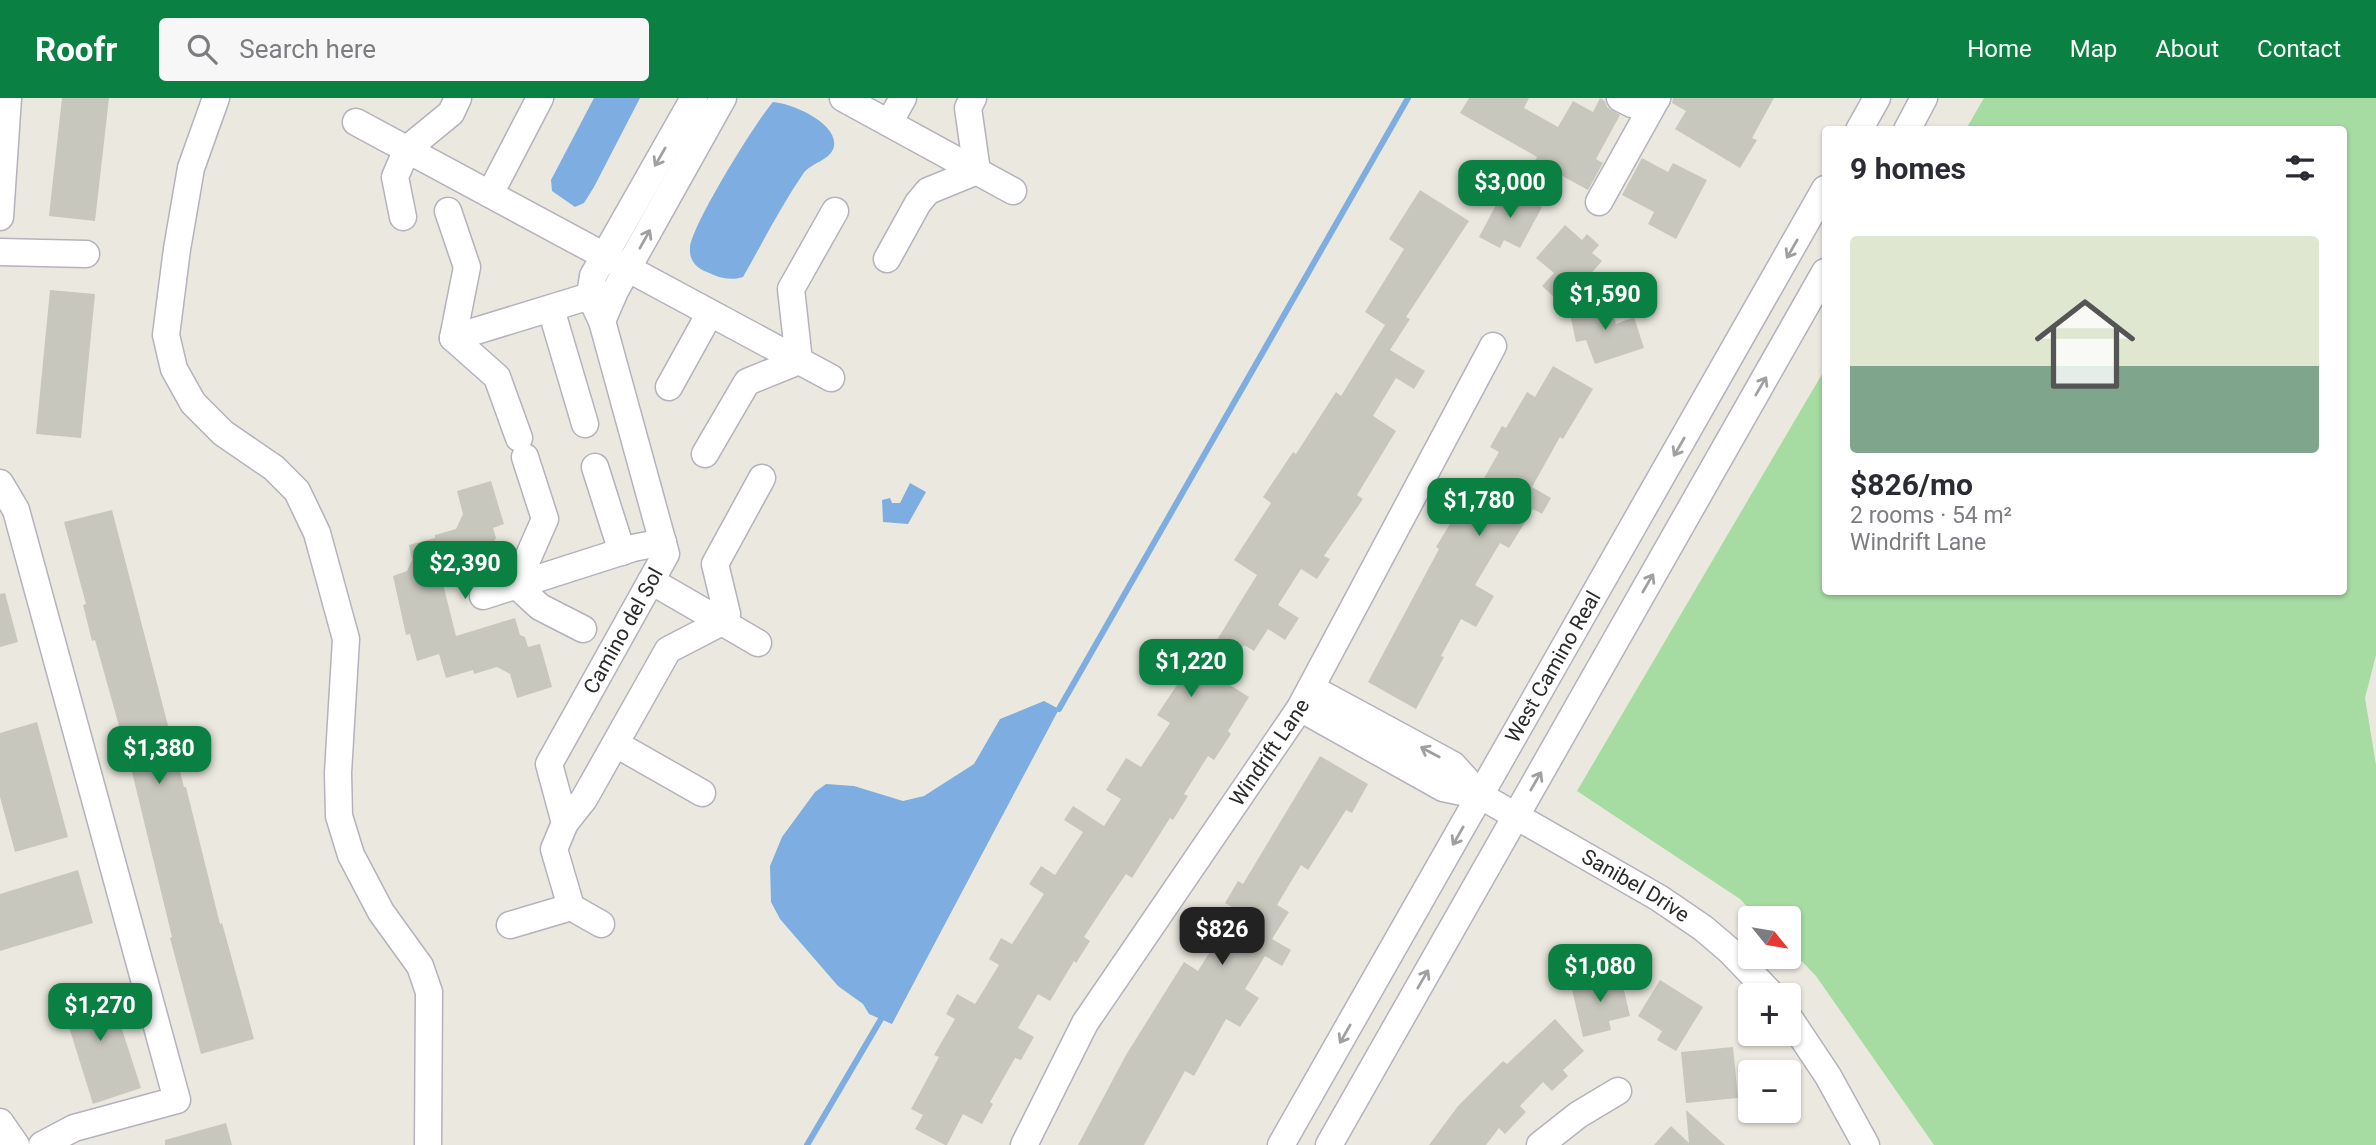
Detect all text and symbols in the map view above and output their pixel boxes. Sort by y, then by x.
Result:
search box [159,18,649,81]
text: Roofr [35,30,117,69]
icon: search [183,30,221,68]
text: Search here [239,34,376,64]
text: Home [1967,35,2032,63]
text: Map [2070,35,2117,63]
text: About [2155,35,2219,63]
text: Contact [2257,35,2341,63]
one-way arrow [653,147,667,167]
icon: filters [2281,149,2319,187]
text: 9 homes [1850,151,1966,186]
pin: $3,000 [1453,160,1567,220]
text: $3,000 [1474,169,1546,196]
one-way arrow [639,229,652,250]
one-way arrow [1784,238,1798,258]
pin: $1,590 [1548,272,1662,332]
text: $1,590 [1569,281,1641,308]
icon: home [2022,281,2148,407]
one-way arrow [1754,376,1768,396]
one-way arrow [1672,436,1686,456]
text: $826/mo [1850,467,1973,502]
pin: $1,780 [1422,478,1536,538]
text: $1,780 [1443,487,1515,514]
text: 2 rooms · 54 m² [1850,502,2012,529]
text: Windrift Lane [1850,529,1986,556]
pin: $2,390 [408,542,522,601]
text: $2,390 [429,550,501,577]
street label: Camino del Sol [579,564,668,698]
one-way arrow [1641,574,1655,594]
street label: West Camino Real [1500,587,1606,747]
pin: $1,220 [1134,640,1248,699]
text: $1,220 [1155,648,1227,675]
street label: Windrift Lane [1225,695,1315,811]
pin: $1,380 [102,726,216,786]
text: $1,380 [123,735,195,762]
one-way arrow [1420,745,1440,759]
one-way arrow [1529,772,1543,792]
one-way arrow [1451,825,1464,846]
street label: Sanibel Drive [1578,844,1694,927]
north arrow [1738,906,1801,970]
map controls [1738,906,1801,1123]
pin: $826 [1181,908,1263,967]
text: $826 [1196,916,1248,943]
pin: $1,080 [1543,944,1657,1004]
text: $1,080 [1564,953,1636,980]
one-way arrow [1417,969,1430,990]
button: + [1738,983,1801,1046]
pin: $1,270 [43,984,157,1043]
text: $1,270 [64,992,136,1019]
one-way arrow [1338,1023,1352,1043]
button: − [1738,1060,1801,1123]

